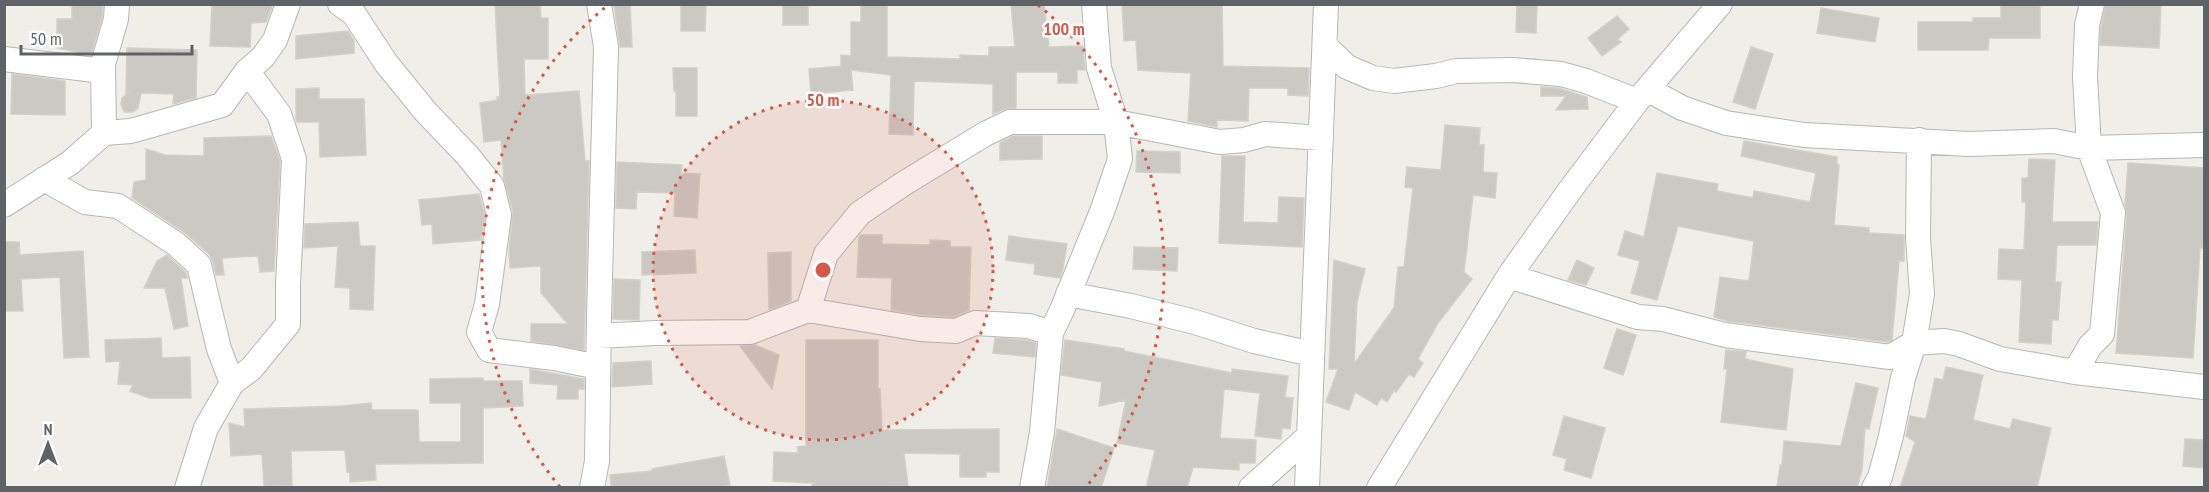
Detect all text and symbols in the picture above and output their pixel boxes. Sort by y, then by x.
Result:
text: 100 m [1043,17,1085,40]
scale bar [21,18,192,56]
text: 50 m [30,27,62,50]
text: 50 m [807,88,839,111]
centre of rings [813,260,833,280]
north arrow [18,414,78,474]
text: N [44,419,52,439]

